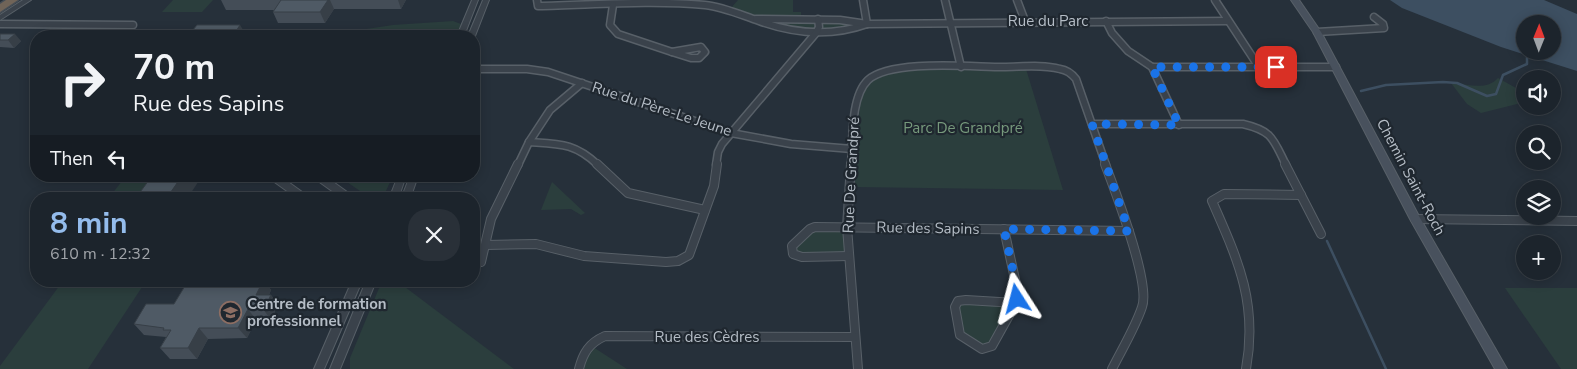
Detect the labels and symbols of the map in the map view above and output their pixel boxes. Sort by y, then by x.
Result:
street label: Rue du Parc [1008,11,1088,31]
north arrow [1516,15,1561,60]
pin [1255,46,1297,88]
street label: Rue du Père-Le Jeune [590,77,734,141]
street label: Chemin Saint-Roch [1372,115,1450,239]
street label: Rue De Grandpré [838,116,864,234]
park label: Parc De Grandpré [903,118,1023,138]
street label: Rue des Sapins [876,217,980,239]
position arrow [990,272,1042,324]
place label: Centre de formation professionnel [247,294,387,331]
school or university icon: Centre de formation professionnel [219,301,243,325]
street label: Rue des Cèdres [655,327,759,347]

